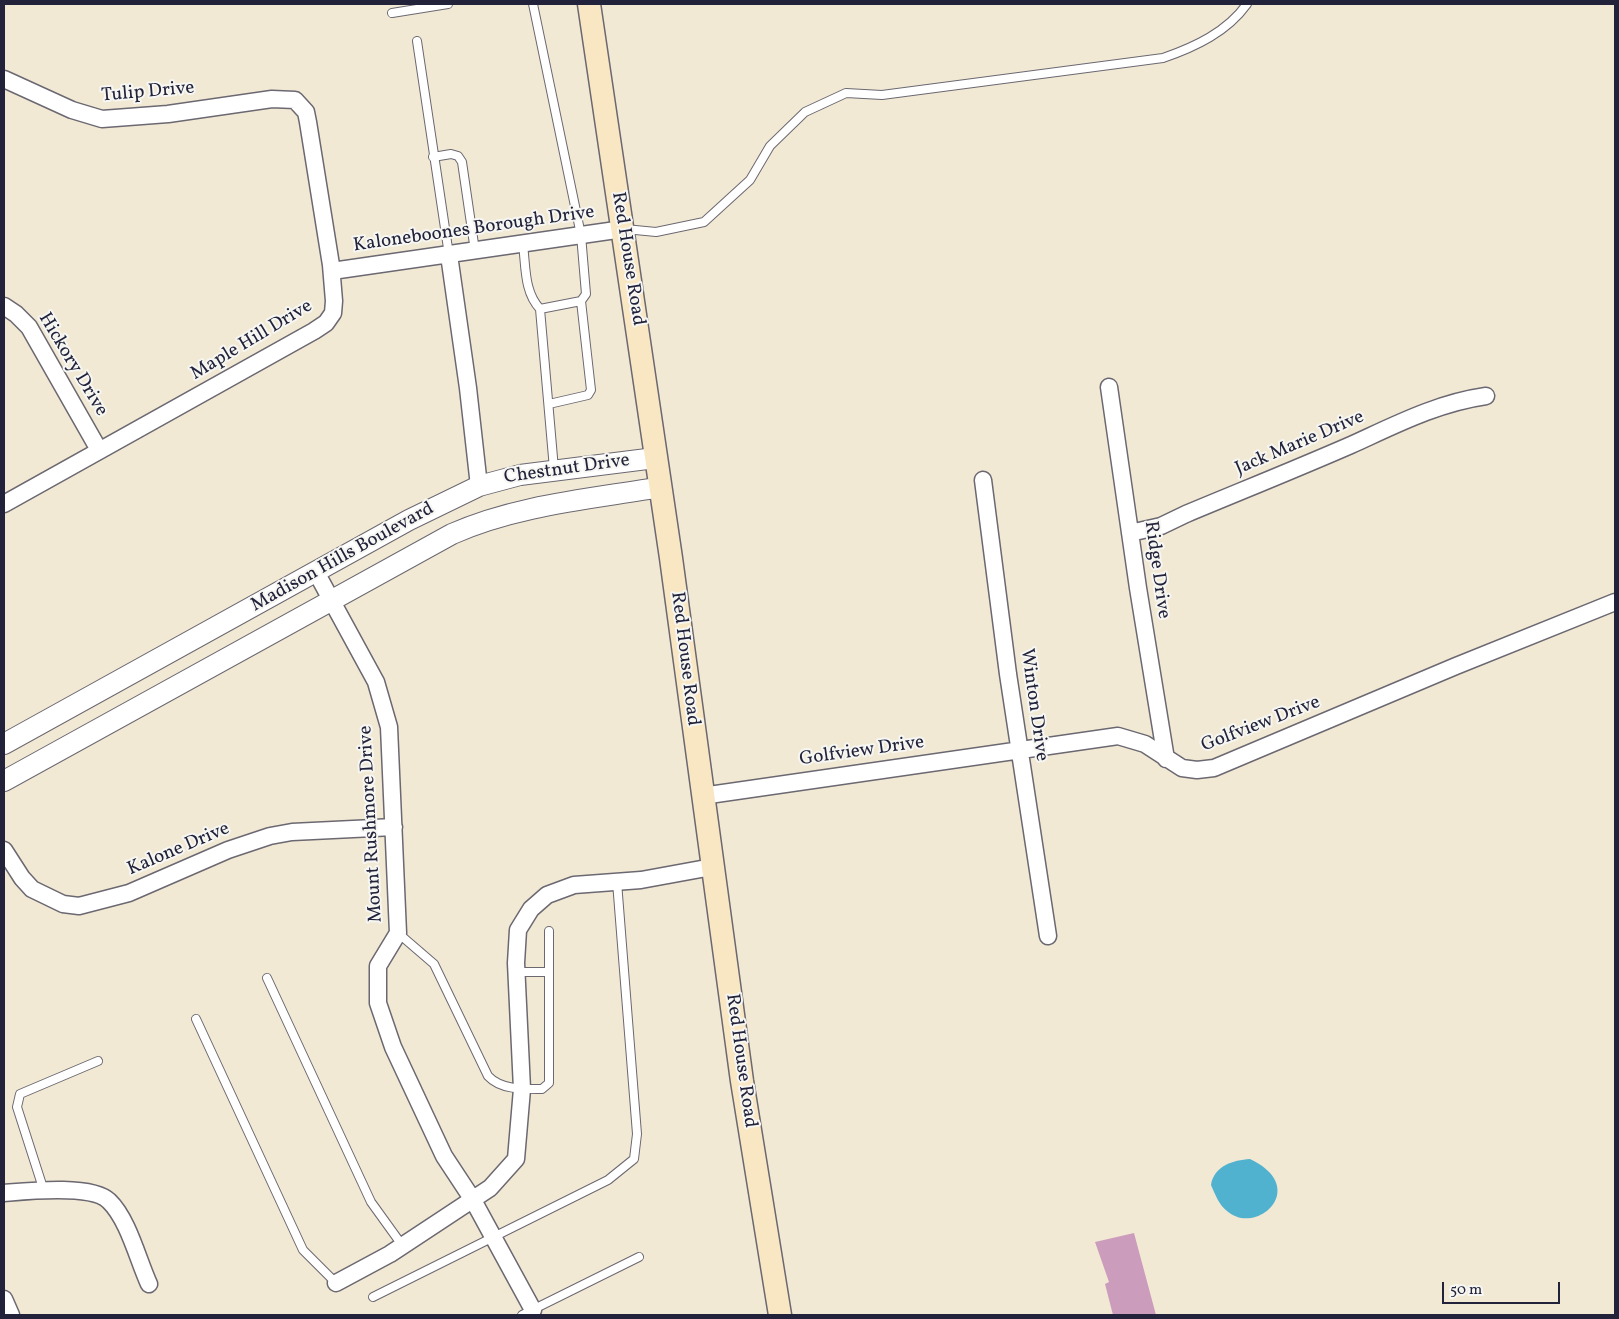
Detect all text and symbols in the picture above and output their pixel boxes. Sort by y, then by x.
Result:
street label: Tulip Drive [101,78,195,108]
street label: Red House Road [605,190,649,328]
street label: Kaloneboones Borough Drive [352,202,596,258]
street label: Maple Hill Drive [187,296,317,386]
street label: Hickory Drive [32,309,112,421]
street label: Jack Marie Drive [1232,407,1368,481]
street label: Chestnut Drive [503,450,631,490]
street label: Madison Hills Boulevard [248,498,438,618]
street label: Ridge Drive [1138,520,1174,620]
street label: Red House Road [664,591,704,727]
street label: Winton Drive [1014,647,1052,763]
street label: Golfview Drive [1198,692,1324,758]
street label: Mount Rushmore Drive [355,725,389,923]
street label: Golfview Drive [798,732,926,772]
street label: Kalone Drive [125,818,233,882]
street label: Red House Road [719,993,761,1129]
scale bar [1444,1272,1562,1304]
text: 50 m [1450,1280,1482,1301]

